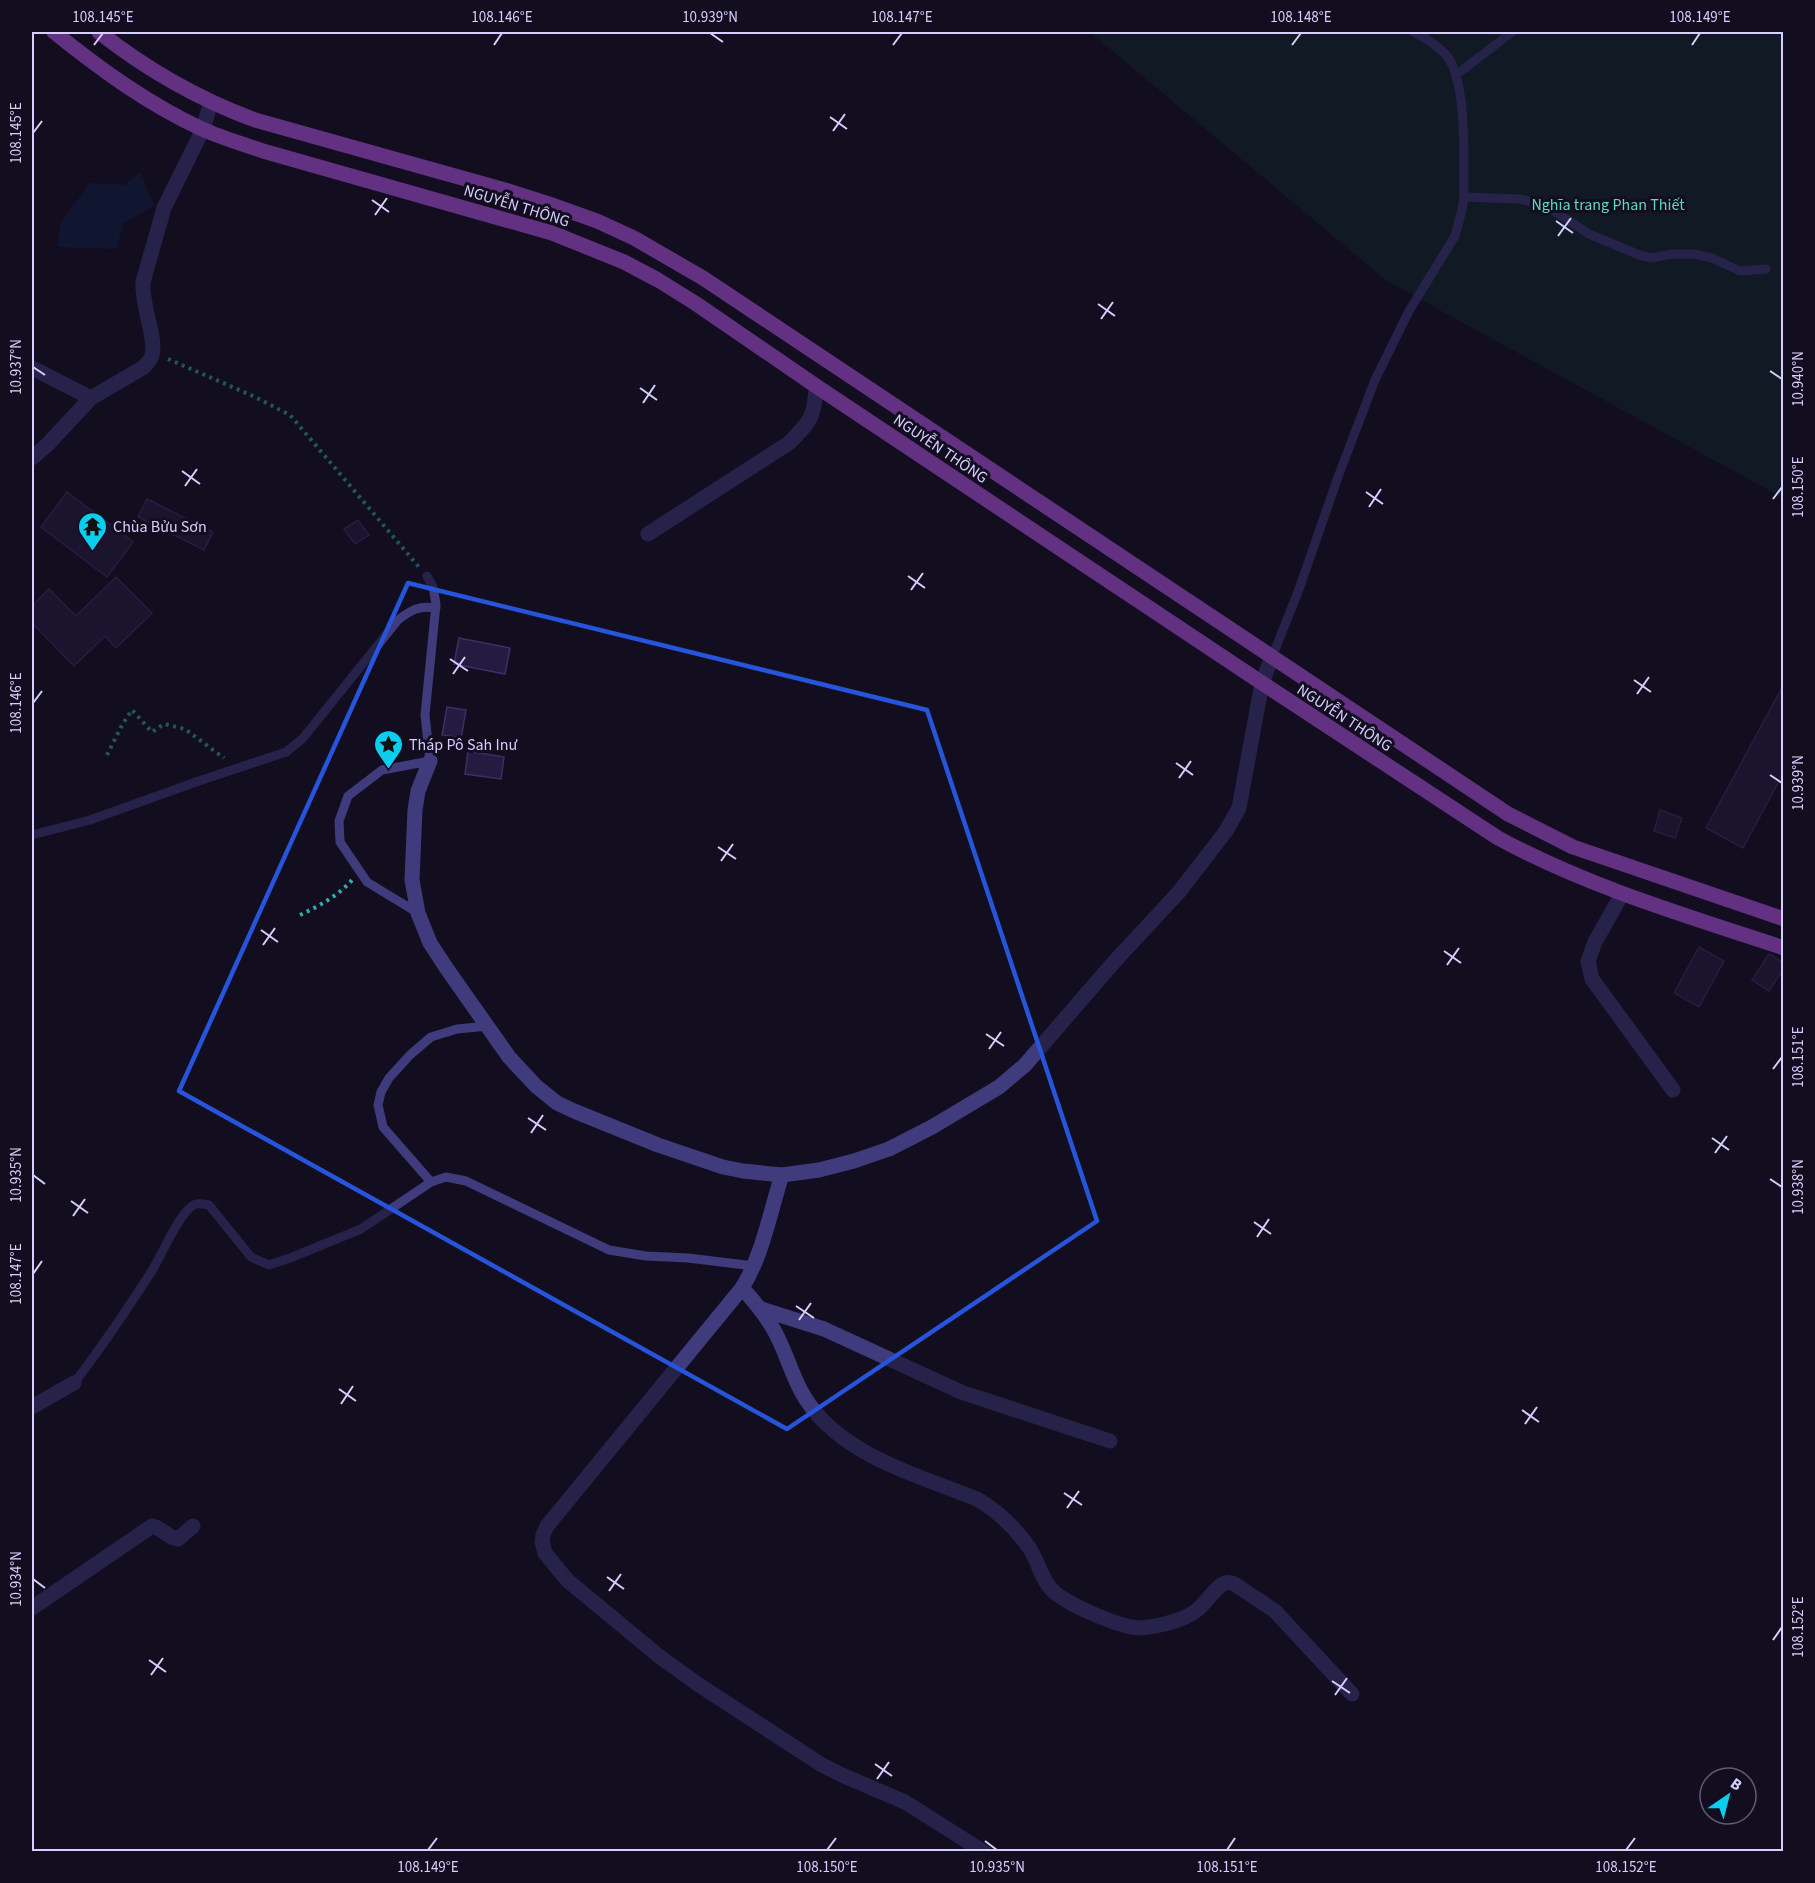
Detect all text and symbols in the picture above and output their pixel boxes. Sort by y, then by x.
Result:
text: 108.145°E [72,7,134,28]
text: 108.146°E [471,7,533,28]
text: 10.939°N [682,7,738,28]
text: 108.147°E [871,7,933,28]
text: 108.148°E [1270,7,1332,28]
text: 108.149°E [1669,7,1731,28]
text: 108.145°E [6,102,27,164]
street label: NGUYỄN THÔNG [461,179,572,233]
park label: Nghĩa trang Phan Thiết [1531,194,1685,216]
text: 10.937°N [6,339,27,395]
text: 10.940°N [1788,351,1809,407]
street label: NGUYỄN THÔNG [889,409,992,489]
text: 108.150°E [1788,456,1809,518]
temple icon: Chùa Bửu Sơn [76,510,108,552]
place label: Chùa Bửu Sơn [113,516,207,538]
text: 108.146°E [6,672,27,734]
street label: NGUYỄN THÔNG [1292,679,1396,757]
place icon: Tháp Pô Sah Inư [372,728,404,770]
place label: Tháp Pô Sah Inư [409,734,517,756]
text: 10.939°N [1788,755,1809,811]
text: 108.151°E [1788,1026,1809,1088]
text: 10.935°N [6,1147,27,1203]
text: 10.938°N [1788,1159,1809,1215]
text: 108.147°E [6,1243,27,1305]
text: 10.934°N [6,1551,27,1607]
text: 108.152°E [1788,1596,1809,1658]
north arrow [1698,1766,1758,1826]
text: B [1726,1773,1747,1797]
text: 108.149°E [397,1857,459,1878]
text: 108.150°E [796,1857,858,1878]
text: 10.935°N [969,1857,1025,1878]
text: 108.151°E [1196,1857,1258,1878]
text: 108.152°E [1595,1857,1657,1878]

